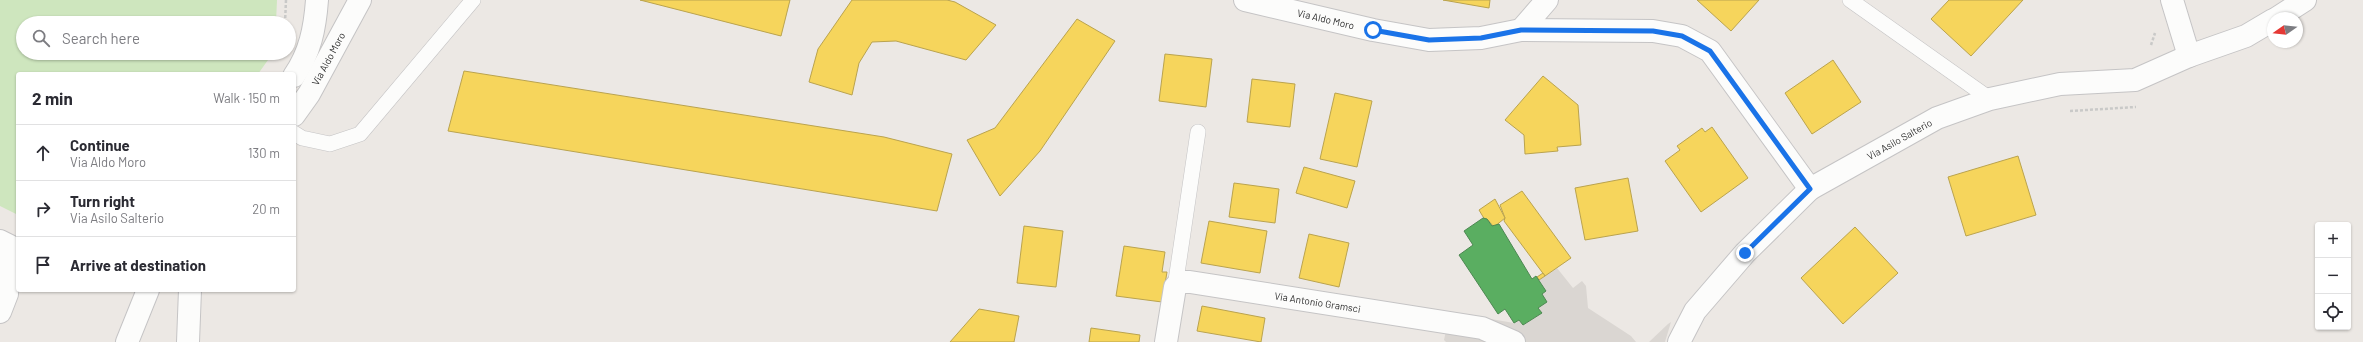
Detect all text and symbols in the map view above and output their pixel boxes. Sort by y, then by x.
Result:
street label: Via Aldo Moro [1296,6,1356,31]
north arrow [2267,12,2303,48]
search box [16,16,296,60]
route start [1364,21,1382,39]
icon: search [30,27,52,49]
text: Search here [62,29,140,47]
street label: Via Aldo Moro [309,30,347,87]
text: 2 min [32,88,73,108]
text: Walk · 150 m [213,90,280,106]
street label: Via Asilo Salterio [1865,116,1934,162]
text: Continue [70,136,130,154]
icon: ahead [32,142,54,164]
text: 130 m [248,145,280,161]
text: Via Aldo Moro [70,154,146,170]
text: Turn right [70,192,135,210]
icon: right [32,198,54,220]
text: 20 m [252,201,280,217]
text: Via Asilo Salterio [70,210,164,226]
map controls [2315,222,2351,330]
button: + [2315,222,2351,258]
route end [1736,244,1754,262]
icon: arrive [32,254,54,276]
text: Arrive at destination [70,256,206,274]
button: − [2315,258,2351,294]
street label: Via Antonio Gramsci [1274,289,1362,315]
button: locate [2315,294,2351,330]

